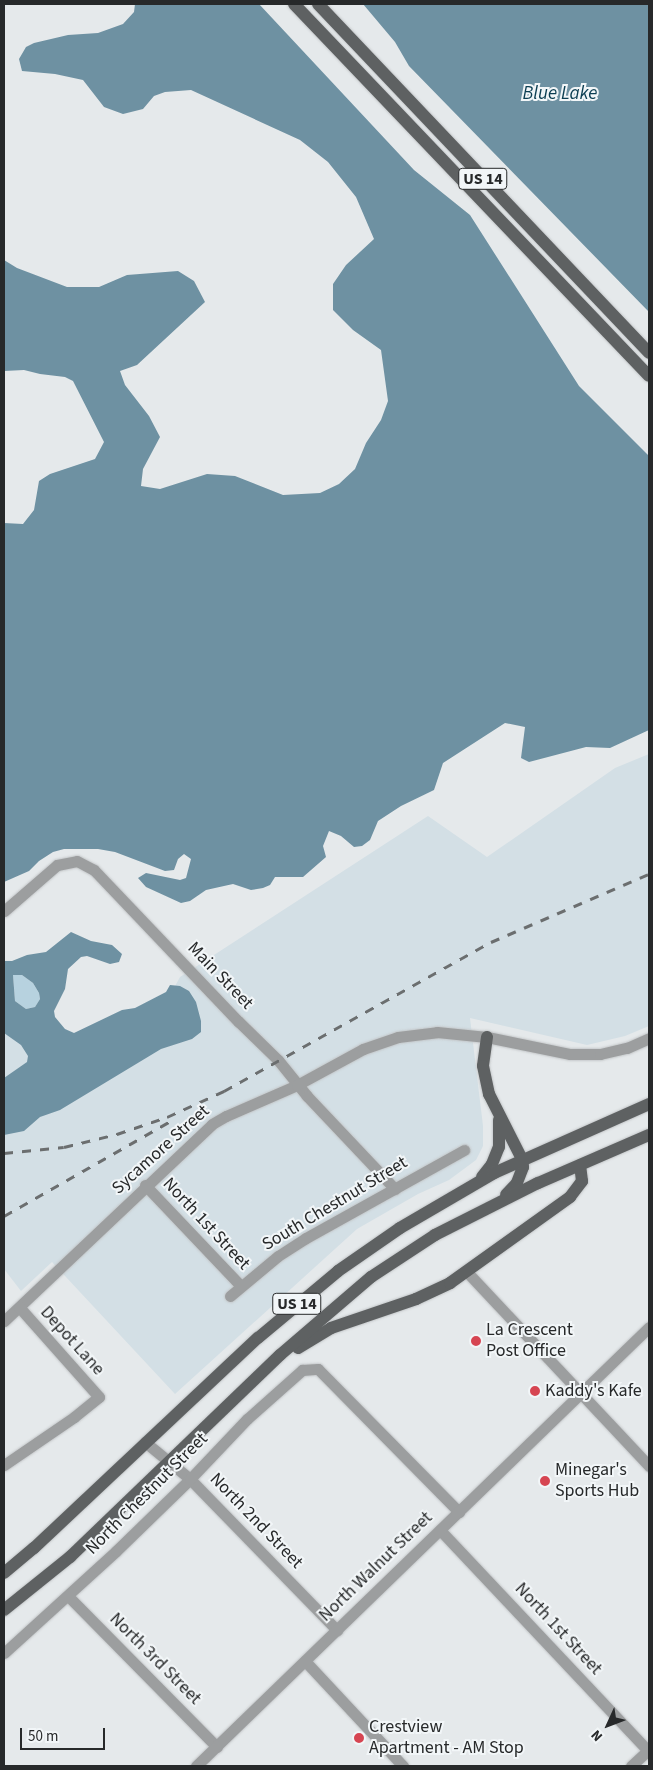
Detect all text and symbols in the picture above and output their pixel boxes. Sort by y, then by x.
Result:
water label: Blue Lake [523,83,597,105]
road number: US 14 [458,165,508,192]
street label: Main Street [183,938,257,1014]
street label: Sycamore Street [108,1101,214,1199]
street label: South Chestnut Street [259,1152,411,1256]
street label: North 1st Street [158,1173,254,1275]
road number: US 14 [272,1290,322,1318]
street label: Depot Lane [35,1302,109,1380]
place label: La Crescent Post Office [486,1320,573,1362]
marker: La Crescent Post Office [470,1335,482,1347]
place label: Kaddy's Kafe [545,1380,642,1402]
marker: Kaddy's Kafe [529,1385,541,1397]
street label: North Chestnut Street [81,1428,213,1560]
place label: Minegar's Sports Hub [555,1460,639,1502]
street label: North 2nd Street [205,1469,307,1573]
marker: Minegar's Sports Hub [539,1475,551,1487]
street label: North Walnut Street [315,1507,437,1627]
street label: North 1st Street [510,1578,606,1680]
street label: North 3rd Street [105,1609,205,1709]
north arrow [583,1700,633,1750]
place label: Crestview Apartment - AM Stop [369,1717,524,1760]
scale bar [22,1718,108,1750]
text: N [587,1725,608,1745]
text: 50 m [28,1726,58,1747]
marker: Crestview Apartment - AM Stop [353,1732,365,1744]

